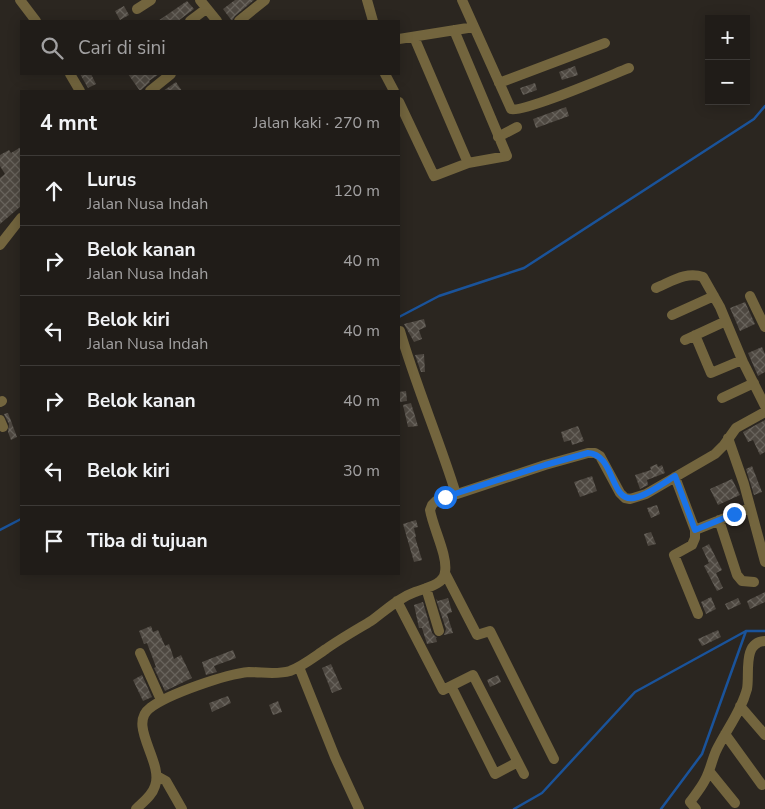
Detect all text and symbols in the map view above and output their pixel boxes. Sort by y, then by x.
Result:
map controls [705,15,750,105]
button: + [705,15,750,60]
search box [20,20,400,75]
icon: search [38,34,66,62]
text: Cari di sini [78,35,166,61]
button: − [705,60,750,105]
text: 4 mnt [40,109,97,137]
text: Jalan kaki · 270 m [253,112,380,134]
text: Lurus [87,167,136,193]
icon: ahead [40,177,68,205]
text: 120 m [333,180,380,202]
text: Jalan Nusa Indah [87,193,208,215]
text: Belok kanan [87,237,196,263]
icon: right [40,247,68,275]
text: 40 m [343,250,380,272]
text: Jalan Nusa Indah [87,263,208,285]
text: Belok kiri [87,307,170,333]
icon: left [40,317,68,345]
text: 40 m [343,320,380,342]
text: Jalan Nusa Indah [87,333,208,355]
icon: right [40,387,68,415]
text: Belok kanan [87,388,196,414]
text: 40 m [343,390,380,412]
icon: left [40,457,68,485]
text: Belok kiri [87,458,170,484]
text: 30 m [343,460,380,482]
route start [434,486,457,509]
route end [723,503,746,526]
icon: arrive [40,527,68,555]
text: Tiba di tujuan [87,528,208,554]

